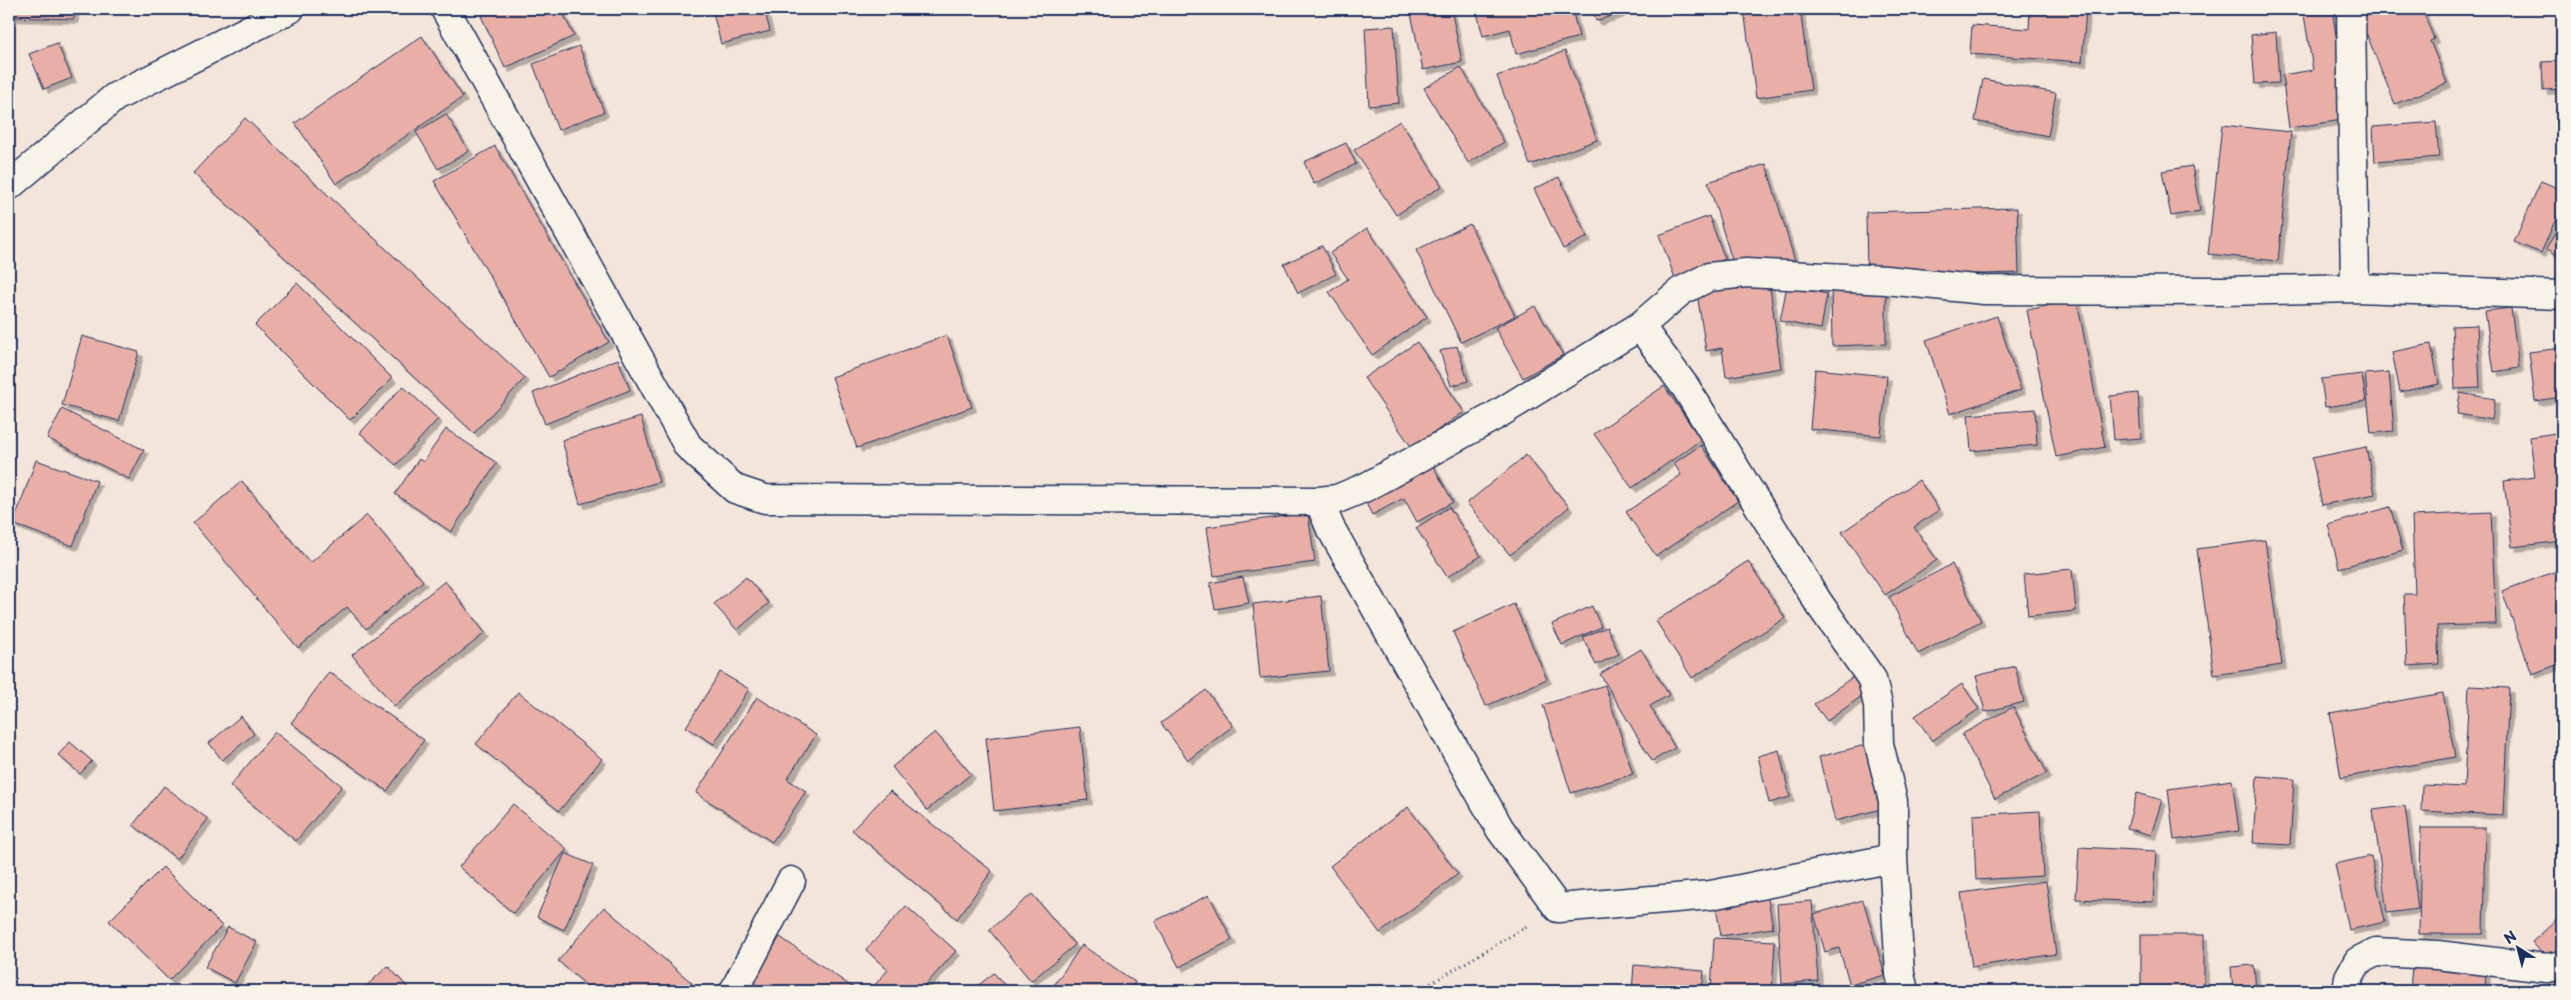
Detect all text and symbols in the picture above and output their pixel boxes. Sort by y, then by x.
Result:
north arrow [2494,922,2544,972]
text: N [2499,925,2521,949]

